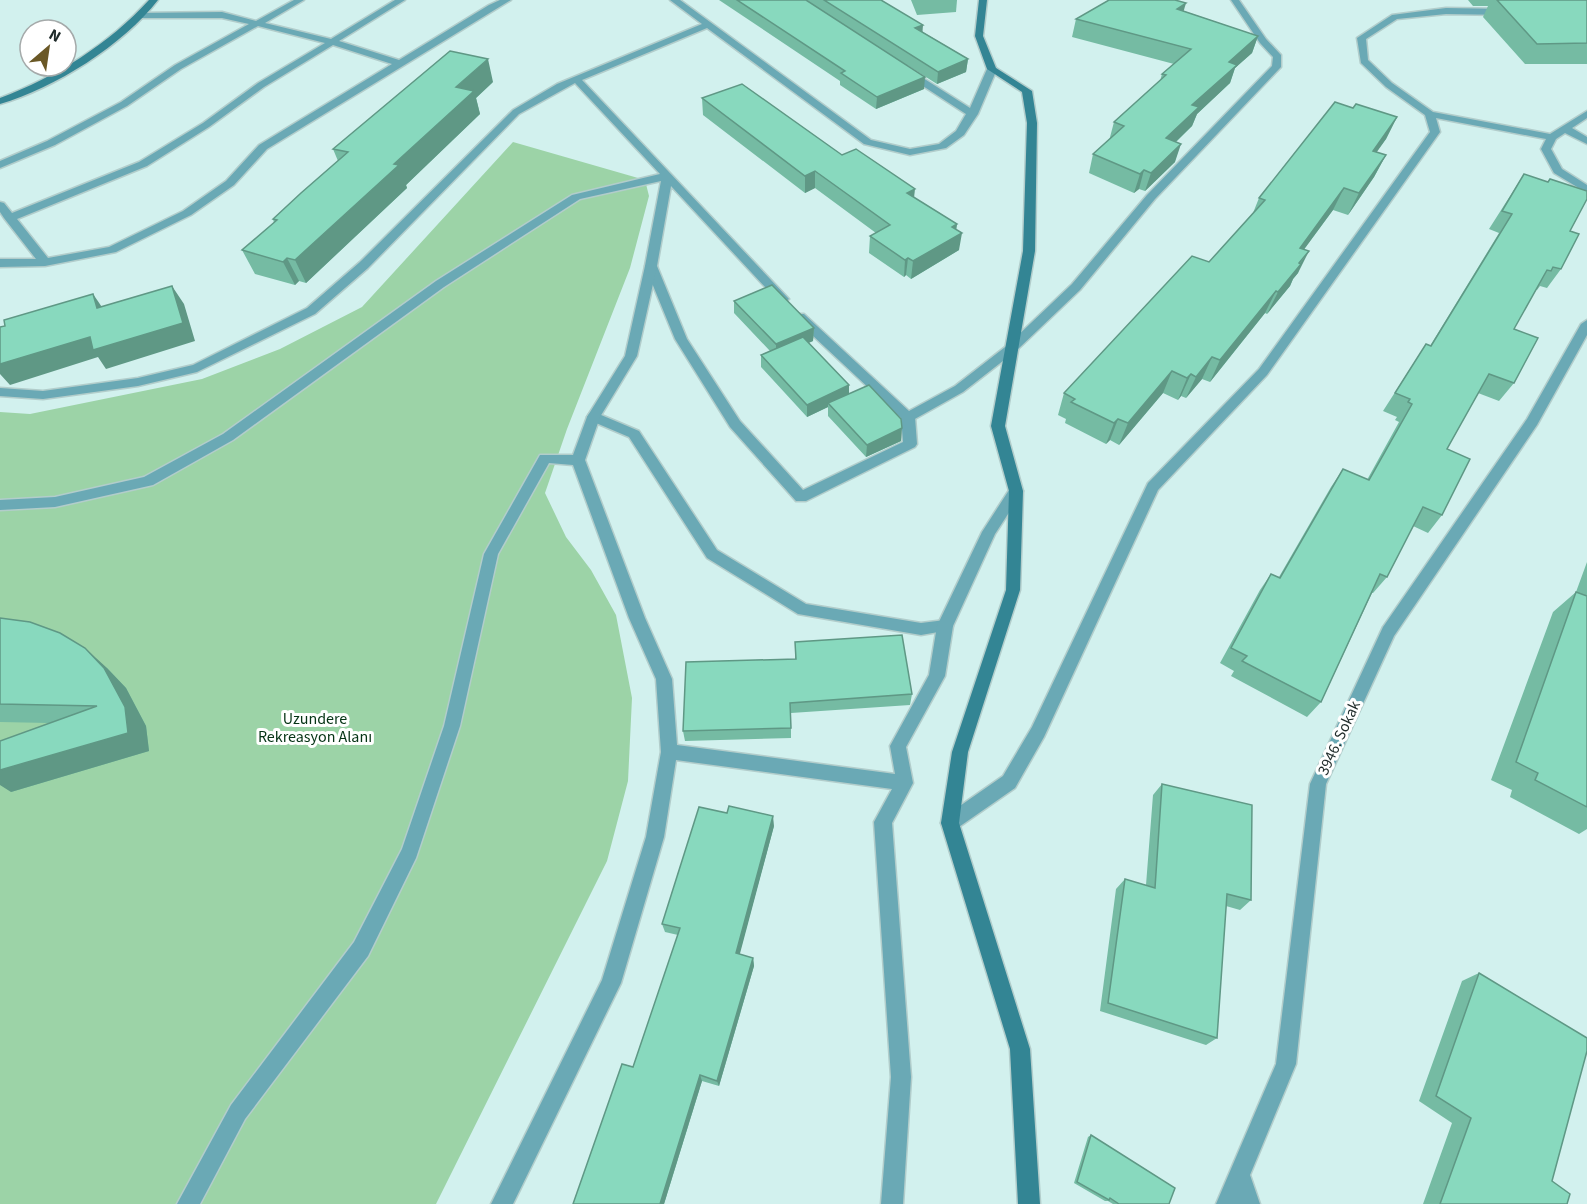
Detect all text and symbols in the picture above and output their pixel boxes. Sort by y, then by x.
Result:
north arrow [18,18,78,78]
text: N [45,24,65,48]
street label: 3946. Sokak [1312,697,1366,779]
park label: Uzundere Rekreasyon Alanı [258,708,372,748]

